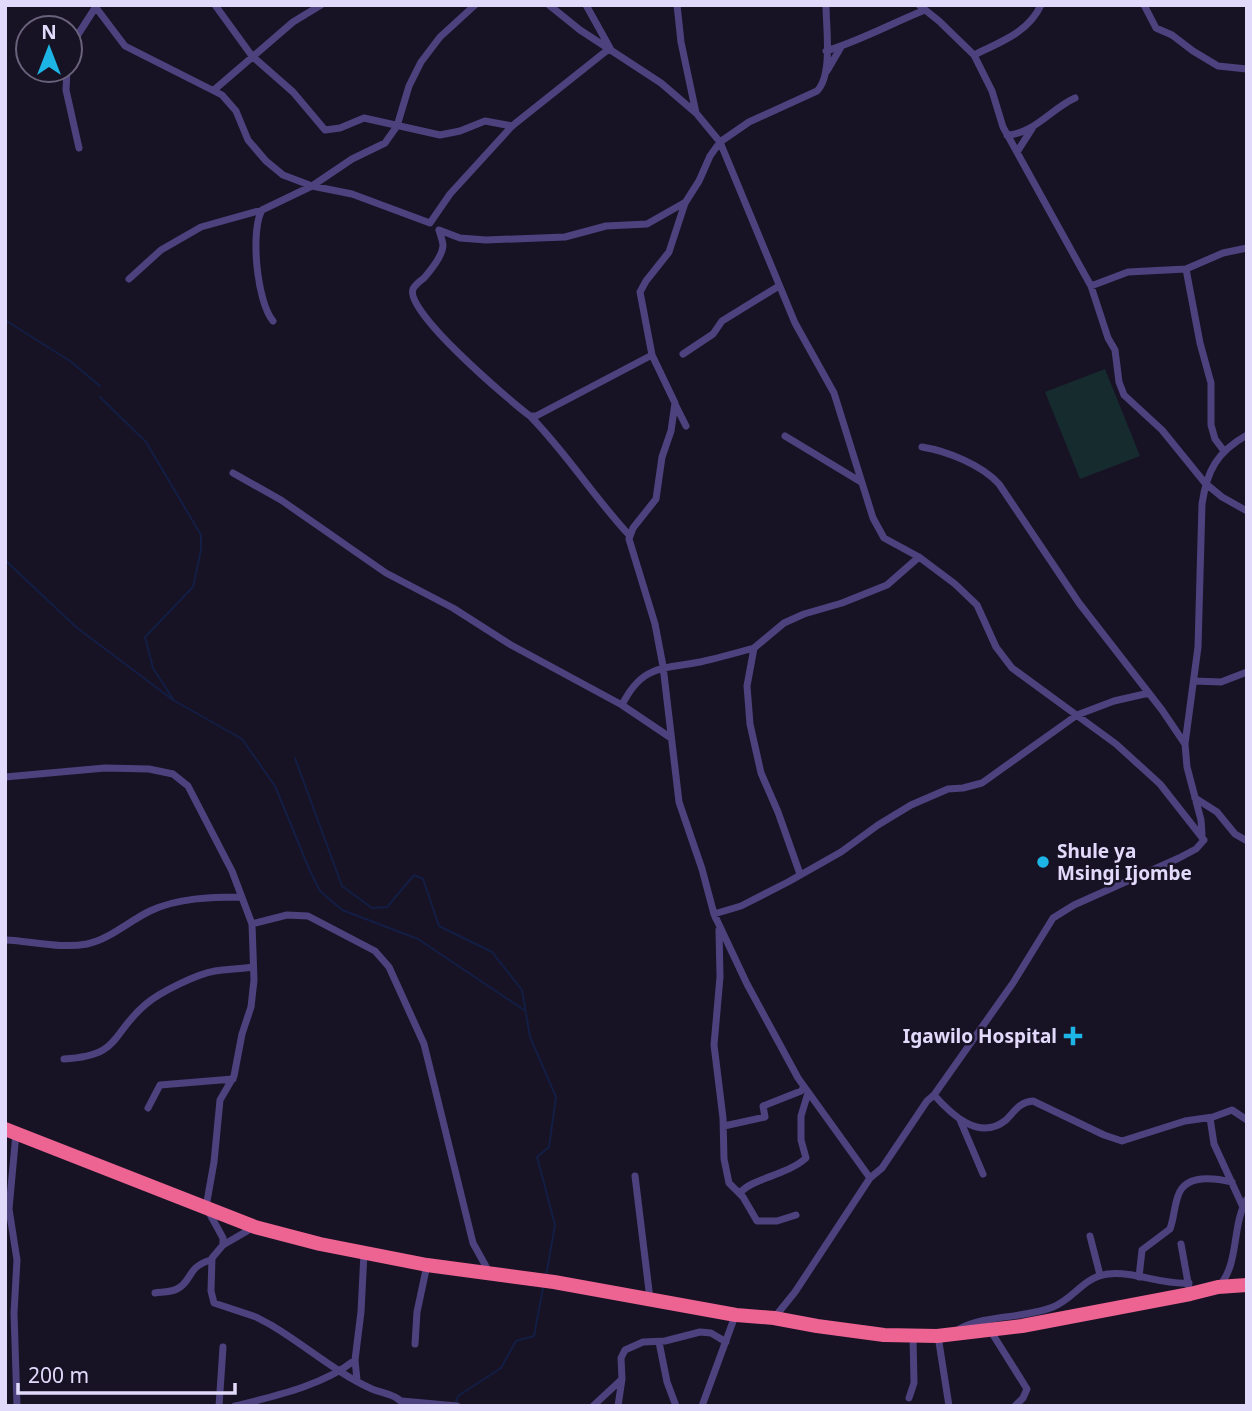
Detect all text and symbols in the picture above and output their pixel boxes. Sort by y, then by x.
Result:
north arrow [14,14,84,84]
text: N [41,19,57,45]
place label: Shule ya Msingi Ijombe [1057,838,1192,886]
marker: Shule ya Msingi Ijombe [1035,854,1051,870]
place label: Igawilo Hospital [903,1023,1057,1049]
marker: Igawilo Hospital [1063,1026,1083,1046]
scale bar [18,1352,234,1396]
text: 200 m [28,1361,89,1389]

